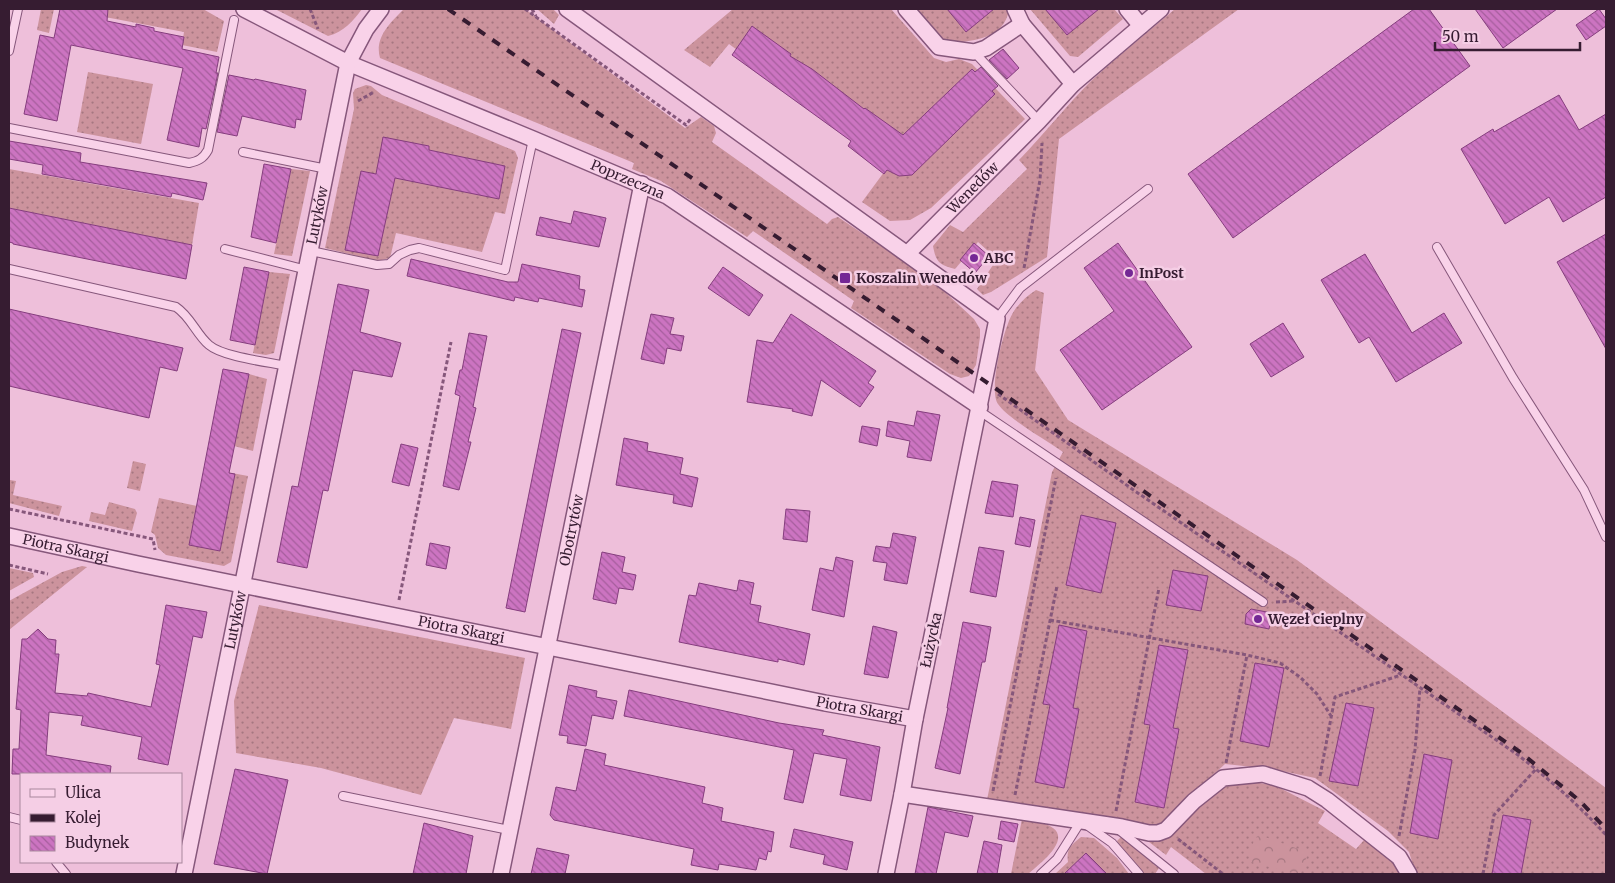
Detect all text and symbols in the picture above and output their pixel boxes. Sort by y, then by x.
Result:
scale bar [1435,20,1580,52]
text: 50 m [1442,27,1479,46]
street label: Poprzeczna [588,156,668,203]
street label: Wenedów [942,158,1003,218]
street label: Lutyków [303,184,332,246]
place label: ABC [983,249,1013,267]
marker: ABC [968,252,980,264]
place label: InPost [1139,264,1184,282]
marker: InPost [1123,267,1135,279]
place label: Koszalin Wenedów [856,269,988,287]
marker: Koszalin Wenedów [838,271,852,285]
street label: Obotrytów [555,493,587,567]
street label: Piotra Skargi [21,530,111,567]
street label: Lutyków [221,589,250,651]
street label: Łużycka [916,610,946,669]
place label: Węzeł cieplny [1267,610,1364,628]
street label: Piotra Skargi [417,612,507,647]
marker: Węzeł cieplny [1252,613,1264,625]
street label: Piotra Skargi [814,692,905,726]
legend [20,773,182,863]
text: Ulica [65,783,101,802]
text: Kolej [65,808,101,827]
text: Budynek [65,833,130,852]

